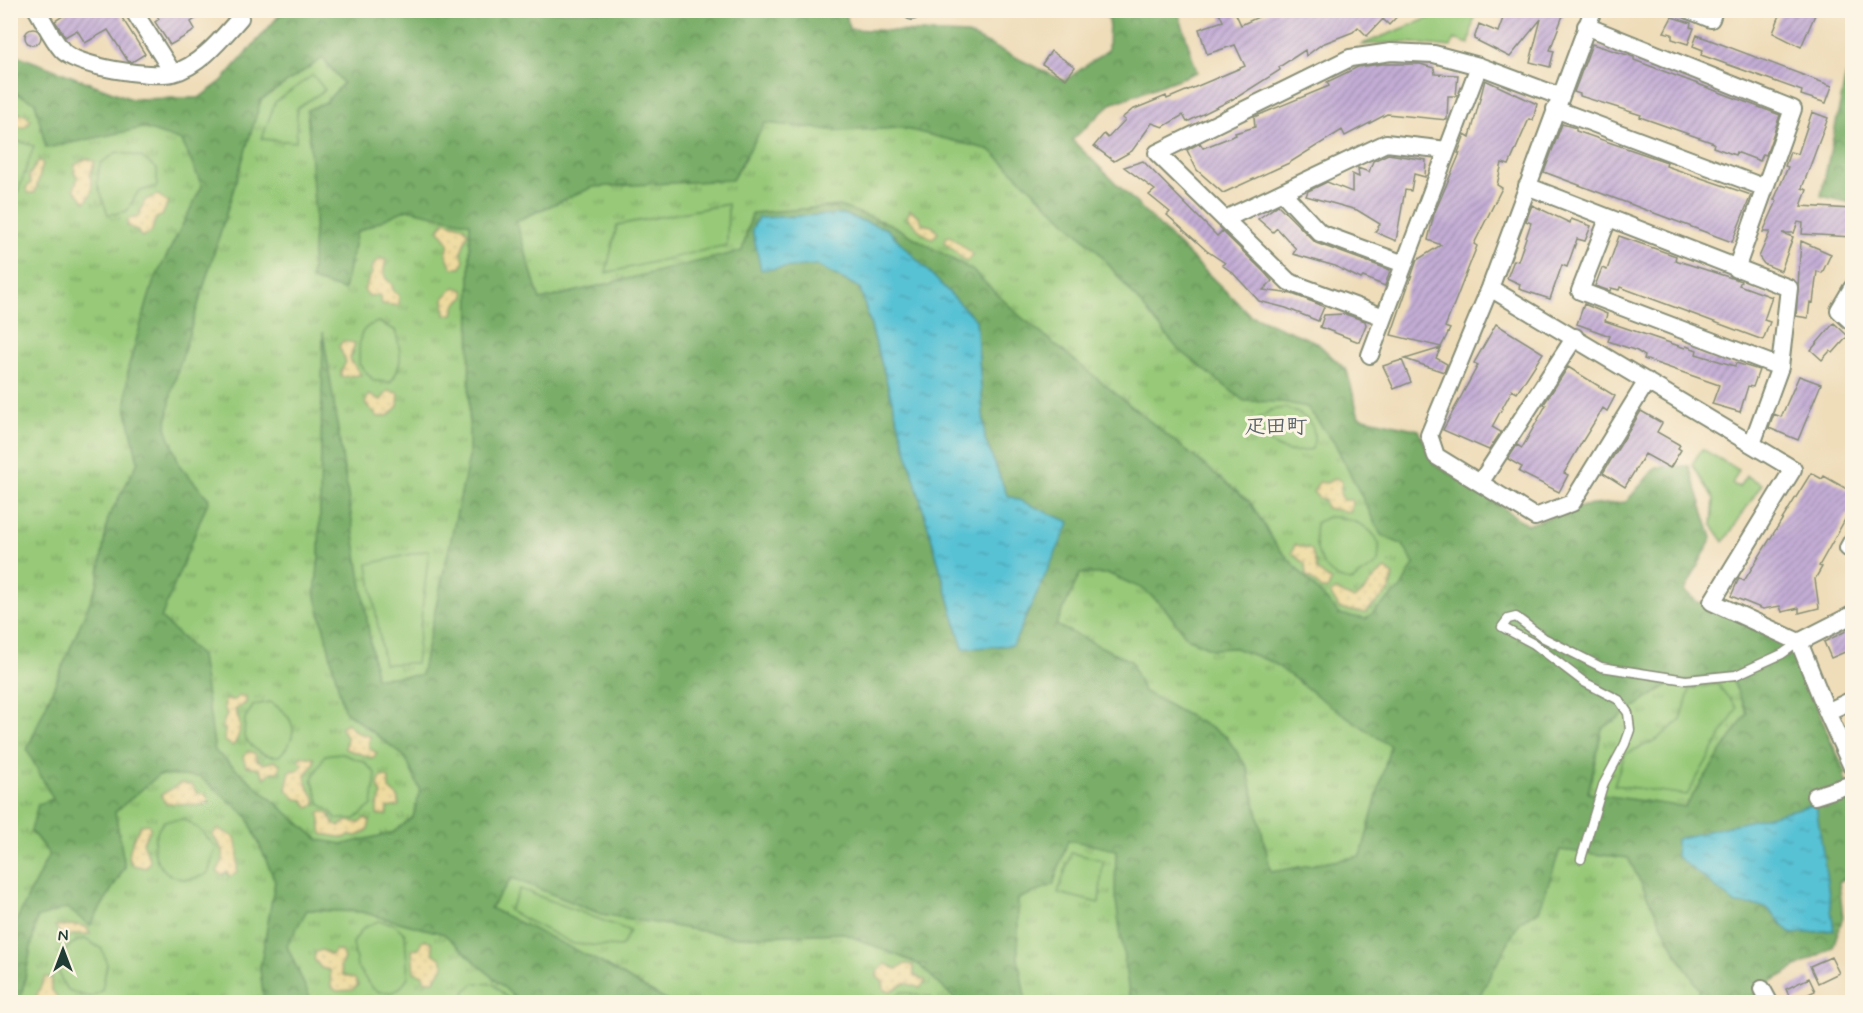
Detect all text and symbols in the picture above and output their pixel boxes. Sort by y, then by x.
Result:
district label: 疋田町 [1245,413,1308,441]
north arrow [33,920,93,980]
text: N [58,926,68,947]

